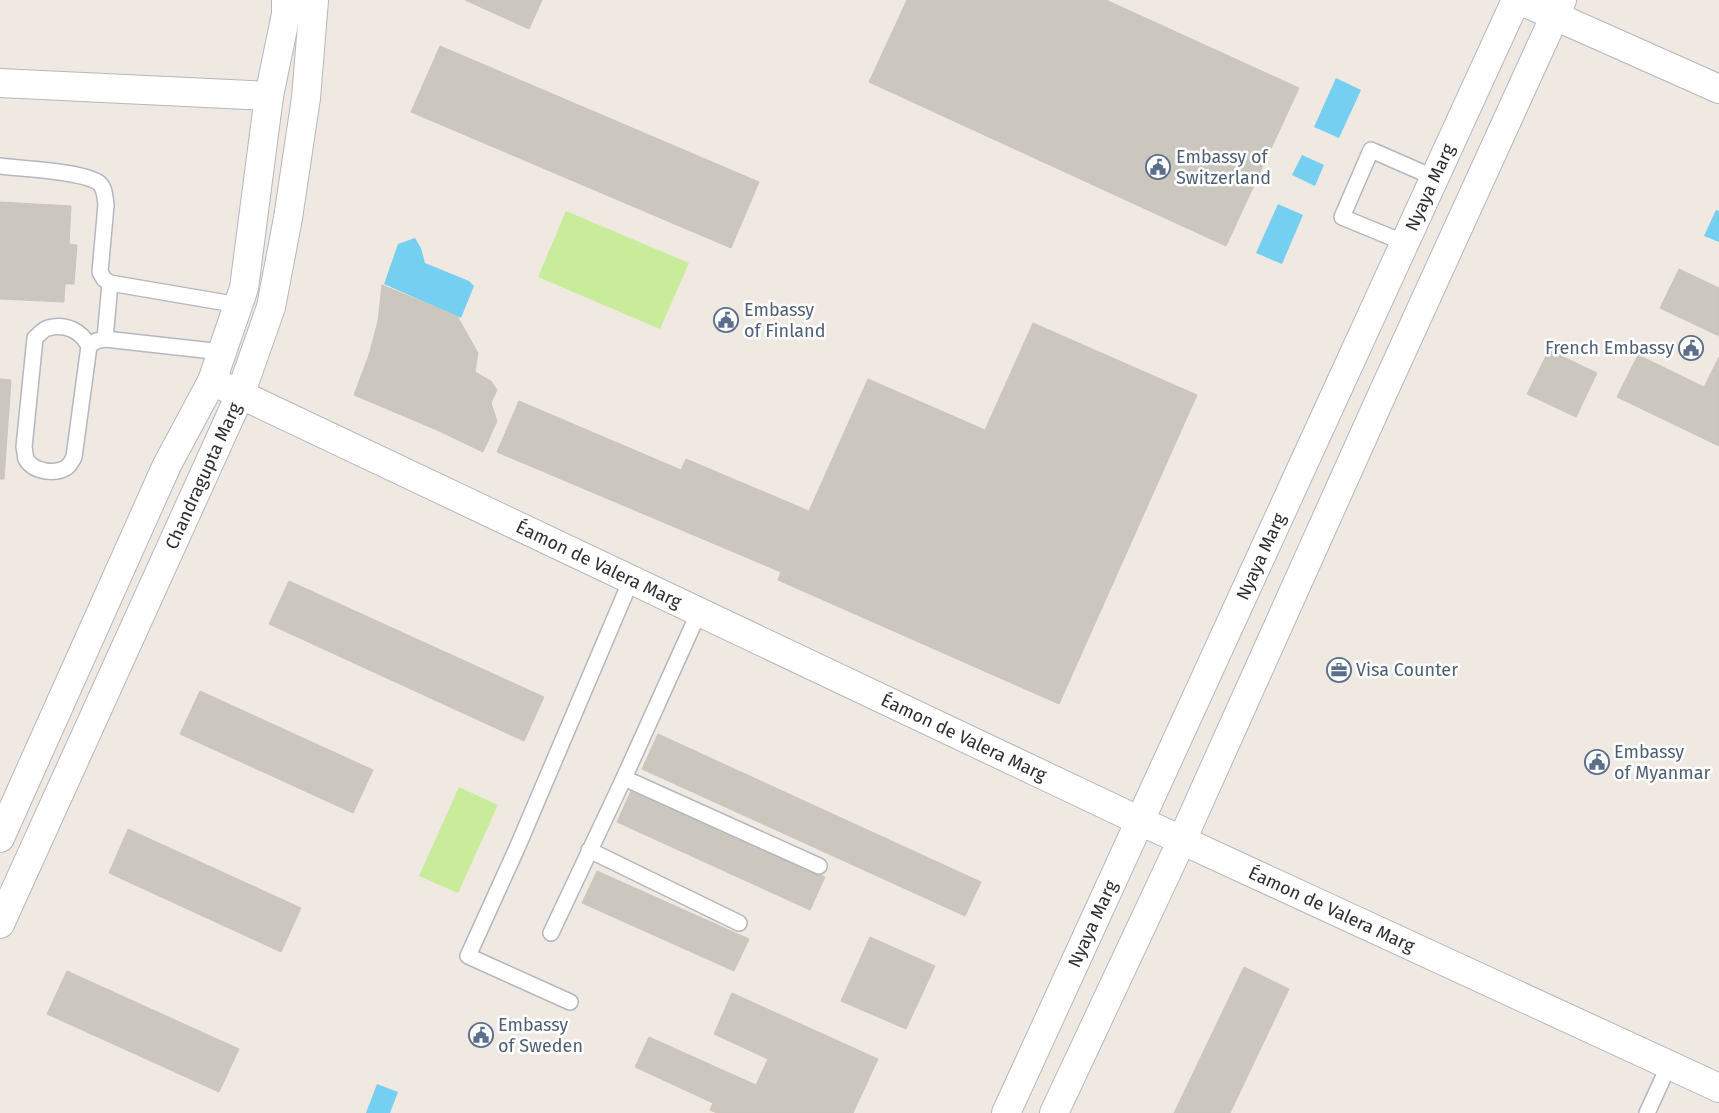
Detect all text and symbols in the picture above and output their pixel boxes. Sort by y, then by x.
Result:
street label: Nyaya Marg [1401,140,1460,235]
place label: Embassy of Switzerland [1176,146,1271,189]
public building icon: Embassy of Switzerland [1145,154,1171,180]
place label: Embassy of Finland [744,299,825,342]
public building icon: Embassy of Finland [713,307,739,333]
public building icon: French Embassy [1678,335,1704,361]
place label: French Embassy [1545,337,1674,359]
street label: Chandragupta Marg [160,399,246,553]
street label: Nyaya Marg [1231,509,1291,604]
street label: Éamon de Valera Marg [512,515,686,613]
office icon: Visa Counter [1326,657,1352,683]
place label: Visa Counter [1356,659,1458,681]
street label: Éamon de Valera Marg [877,688,1051,786]
place label: Embassy of Myanmar [1614,741,1710,784]
public building icon: Embassy of Myanmar [1584,749,1610,775]
street label: Éamon de Valera Marg [1245,861,1419,957]
street label: Nyaya Marg [1063,876,1122,971]
place label: Embassy of Sweden [498,1014,583,1057]
public building icon: Embassy of Sweden [468,1022,494,1048]

